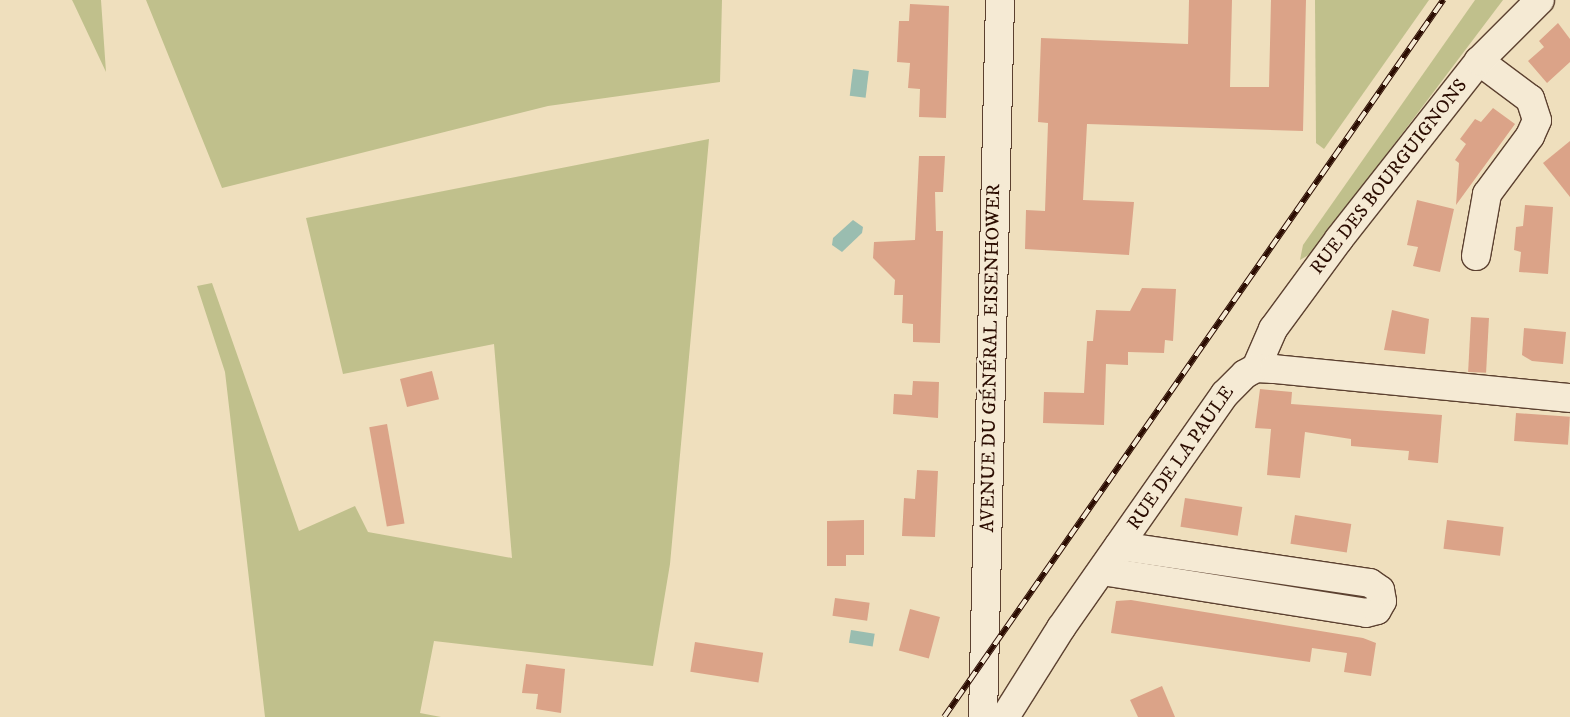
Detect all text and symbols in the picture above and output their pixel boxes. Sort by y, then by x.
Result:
street label: RUE DES BOURGUIGNONS [1306,75,1472,279]
street label: AVENUE DU GÉNÉRAL EISENHOWER [977,183,1005,533]
street label: RUE DE LA PAULE [1123,382,1239,534]

